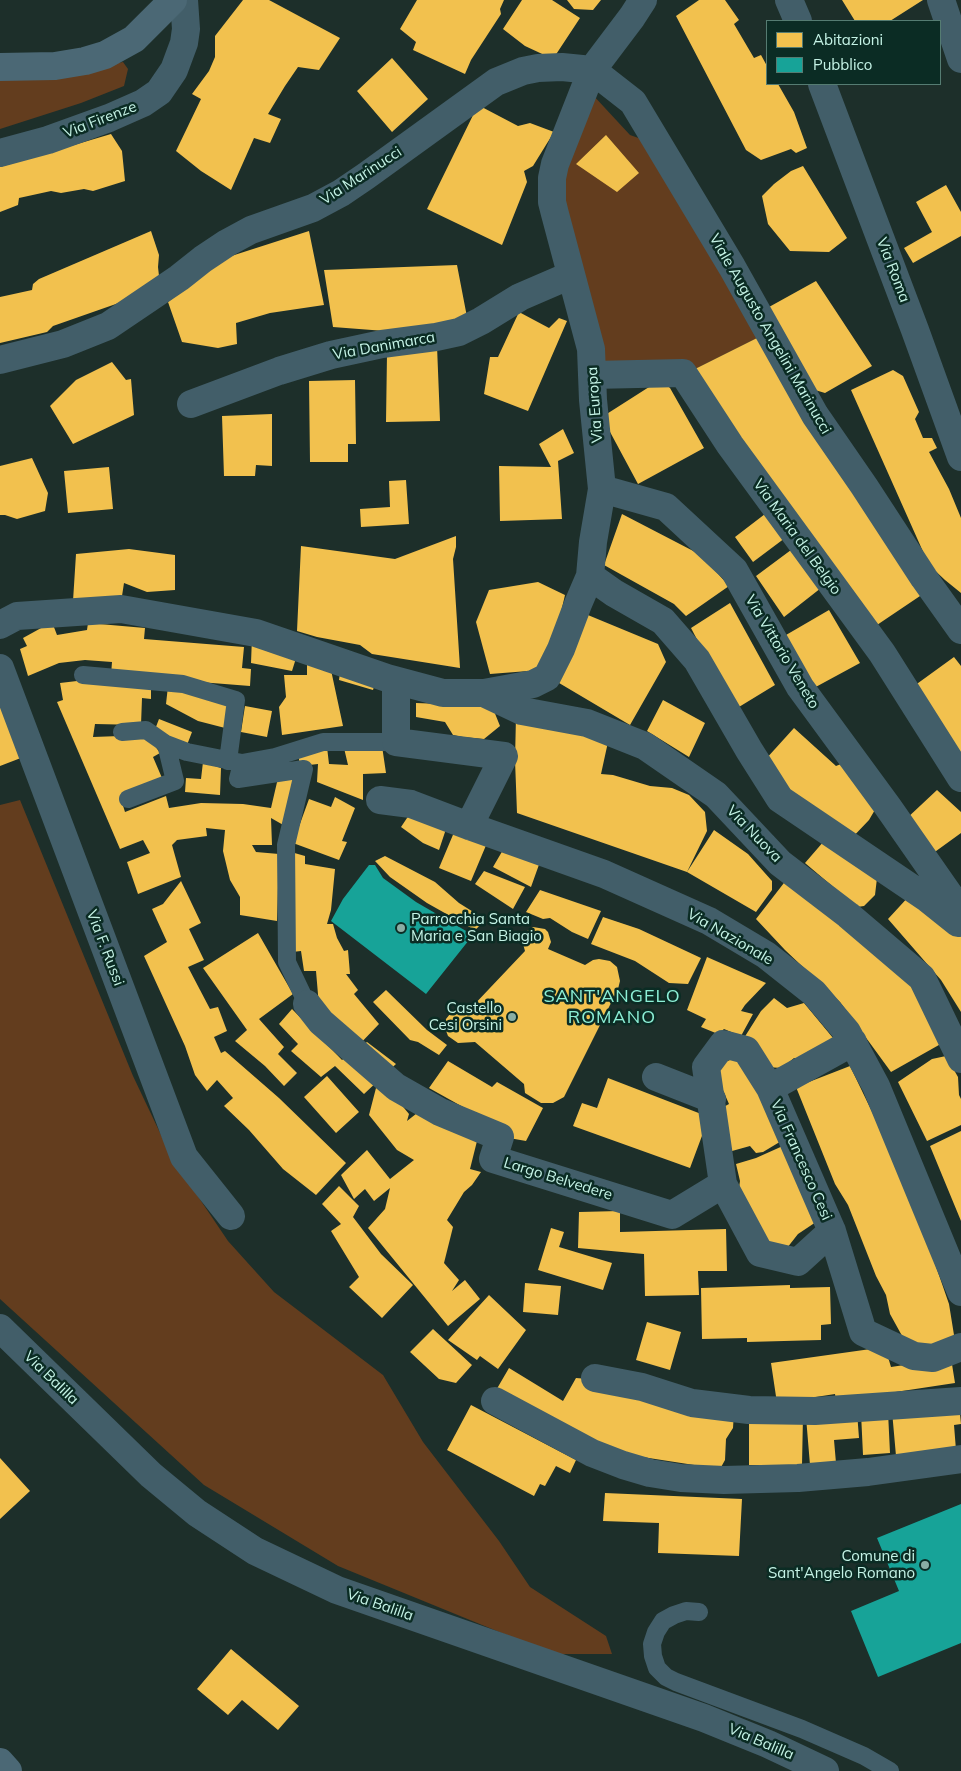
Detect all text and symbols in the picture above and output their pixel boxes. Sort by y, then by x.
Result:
legend [766,20,941,85]
text: Abitazioni [813,30,883,49]
text: Pubblico [813,55,872,74]
street label: Via Firenze [61,98,139,142]
street label: Via Marinucci [317,143,405,209]
street label: Viale Augusto Angelini Marinucci [705,231,835,437]
street label: Via Roma [872,235,914,305]
street label: Via Danimarca [332,328,436,364]
street label: Via Europa [583,366,607,444]
street label: Via Maria del Belgio [749,476,845,598]
street label: Via Vittorio Veneto [741,592,823,712]
street label: Via Nuova [722,802,786,866]
street label: Via Nazionale [684,905,776,969]
street label: Via F. Russi [82,908,128,988]
place label: Parrocchia Santa Maria e San Biagio [411,910,542,945]
marker: Parrocchia Santa Maria e San Biagio [395,922,407,934]
district label: SANT'ANGELO ROMANO [542,986,682,1028]
place label: Castello Cesi Orsini [429,999,502,1034]
marker: Castello Cesi Orsini [506,1011,518,1023]
street label: Via Francesco Cesi [766,1097,836,1223]
street label: Largo Belvedere [501,1154,615,1204]
street label: Via Balilla [20,1347,82,1409]
place label: Comune di Sant'Angelo Romano [768,1547,915,1582]
marker: Comune di Sant'Angelo Romano [919,1559,931,1571]
street label: Via Balilla [344,1585,416,1625]
street label: Via Balilla [726,1720,796,1764]

